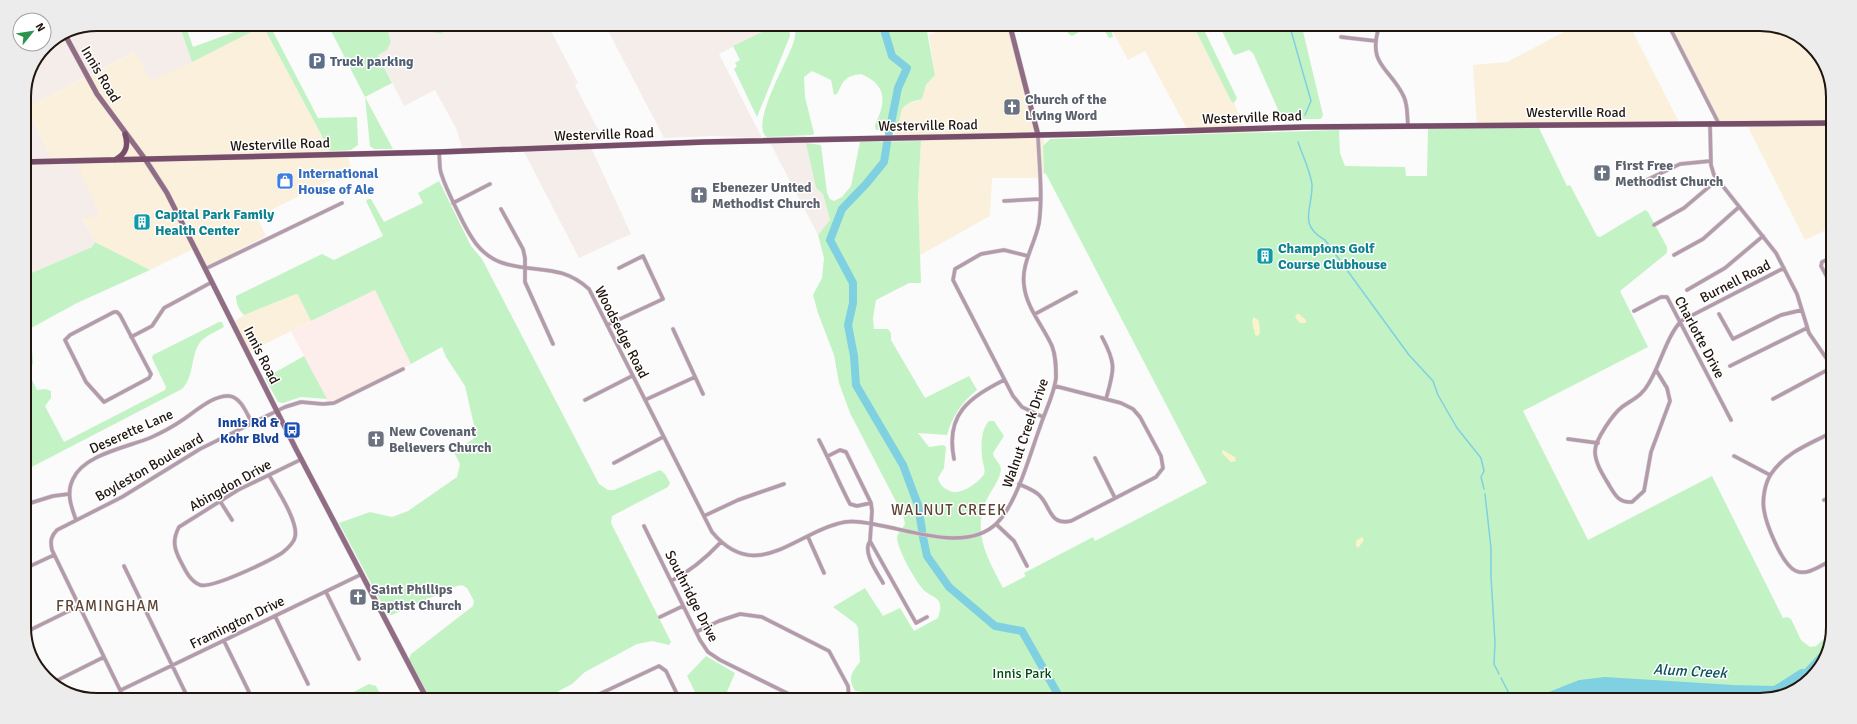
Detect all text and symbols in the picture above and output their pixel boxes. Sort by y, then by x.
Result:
north arrow [12,12,52,52]
text: N [33,21,48,34]
street label: Innis Road [77,43,124,105]
parking icon: Truck parking [307,51,327,71]
place label: Truck parking [330,53,414,70]
place label: Church of the Living Word [1025,91,1107,124]
church icon: Church of the Living Word [1002,97,1022,117]
street label: Westerville Road [1526,104,1626,121]
street label: Westerville Road [1202,107,1302,128]
street label: Westerville Road [878,116,978,135]
street label: Westerville Road [554,124,654,145]
street label: Westerville Road [230,134,330,155]
place label: First Free Methodist Church [1615,157,1724,190]
church icon: First Free Methodist Church [1592,163,1612,183]
place label: International House of Ale [298,165,379,198]
shop icon: International House of Ale [275,171,295,191]
place label: Ebenezer United Methodist Church [712,179,821,212]
church icon: Ebenezer United Methodist Church [689,185,709,205]
place label: Capital Park Family Health Center [155,206,274,239]
building icon: Capital Park Family Health Center [132,212,152,232]
place label: Champions Golf Course Clubhouse [1278,240,1387,273]
building icon: Champions Golf Course Clubhouse [1255,246,1275,266]
street label: Burnell Road [1697,256,1773,307]
street label: Woodsedge Road [591,283,652,381]
street label: Charlotte Drive [1671,293,1728,381]
street label: Innis Road [240,324,283,387]
street label: Walnut Creek Drive [999,376,1052,490]
street label: Deserette Lane [87,405,176,457]
place label: Innis Rd & Kohr Blvd [218,414,280,447]
bus stop icon: Innis Rd & Kohr Blvd [282,420,302,440]
place label: New Covenant Believers Church [389,423,492,456]
church icon: New Covenant Believers Church [366,429,386,449]
street label: Boyleston Boulevard [92,430,206,505]
street label: Abingdon Drive [186,456,274,515]
district label: WALNUT CREEK [891,501,1007,519]
street label: Southridge Drive [661,548,722,645]
place label: Saint Phillips Baptist Church [371,581,462,614]
church icon: Saint Phillips Baptist Church [348,587,368,607]
street label: Framington Drive [187,592,287,653]
district label: FRAMINGHAM [56,597,160,615]
water label: Alum Creek [1653,660,1729,682]
park label: Innis Park [992,665,1052,682]

